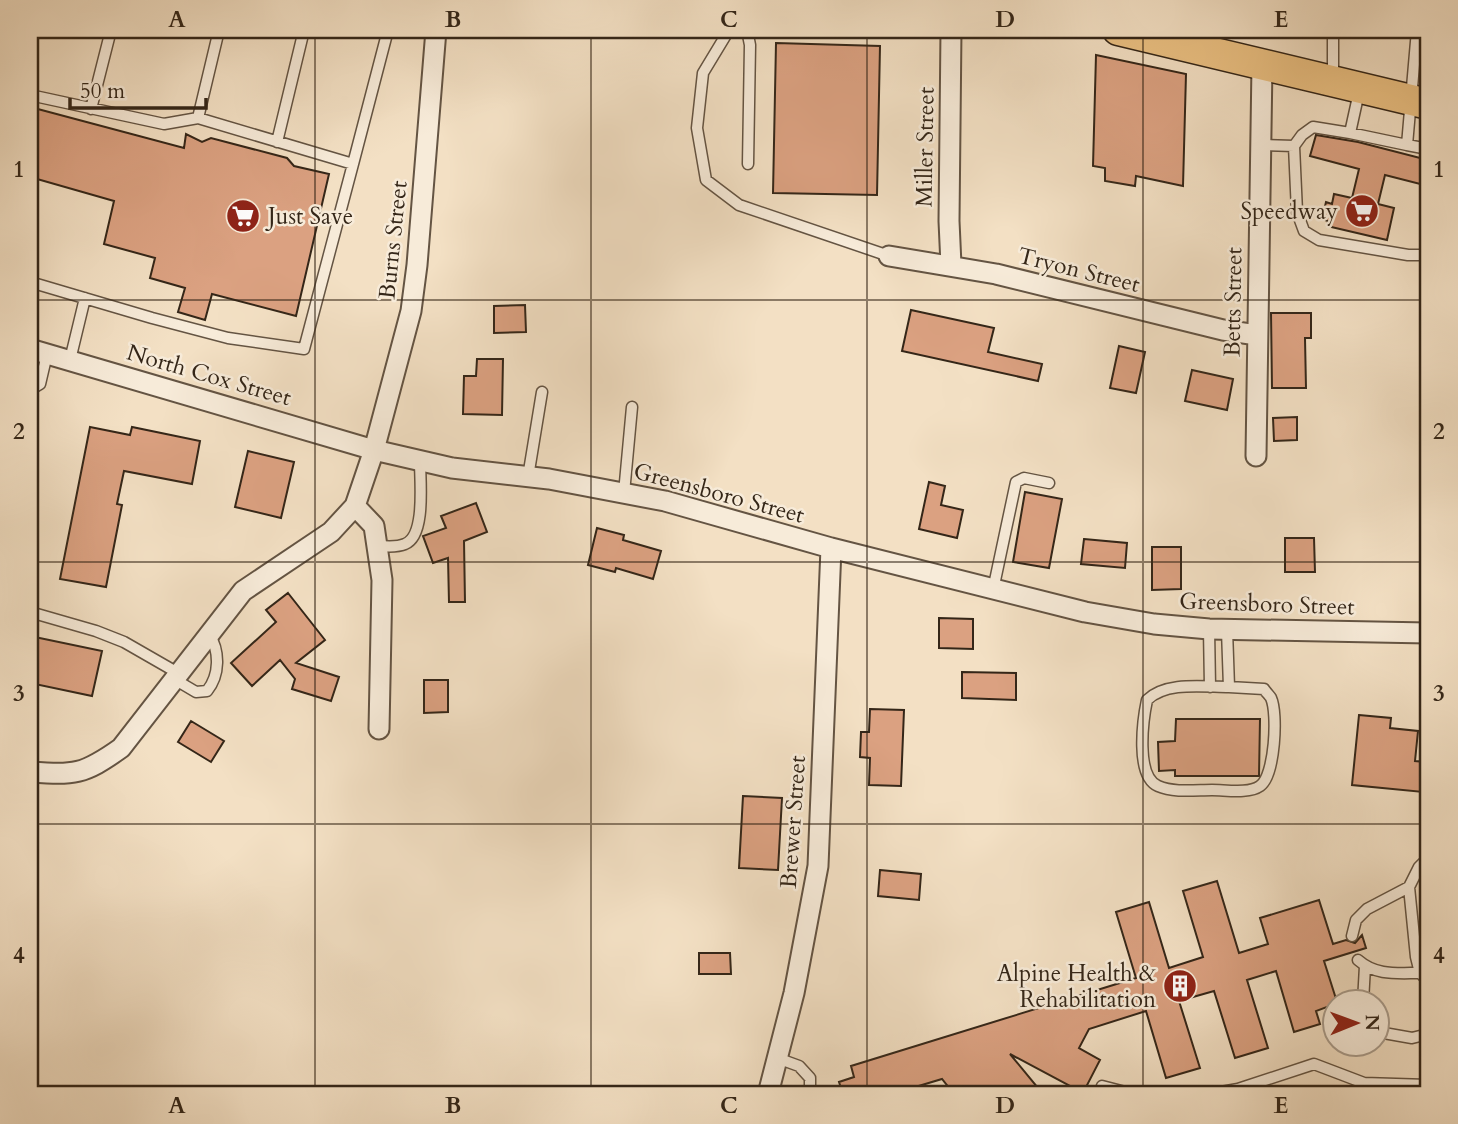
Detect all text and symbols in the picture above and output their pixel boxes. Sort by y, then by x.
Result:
text: A [168,4,186,35]
text: B [445,4,461,35]
text: C [720,4,738,35]
text: D [995,4,1015,35]
text: E [1274,4,1288,35]
scale bar [70,66,206,110]
text: 50 m [80,77,125,106]
street label: Miller Street [908,87,942,207]
text: 1 [13,154,25,185]
text: 1 [1433,154,1445,185]
street label: Burns Street [371,179,415,301]
supermarket icon: Speedway [1343,192,1381,230]
place label: Speedway [1241,196,1338,227]
supermarket icon: Just Save [224,197,262,235]
place label: Just Save [265,201,353,232]
street label: Tryon Street [1015,240,1143,300]
street label: Betts Street [1217,247,1249,357]
street label: North Cox Street [123,337,295,413]
text: 2 [13,416,25,447]
text: 2 [1433,416,1445,447]
street label: Greensboro Street [630,455,808,531]
street label: Greensboro Street [1179,585,1355,623]
text: 3 [13,678,25,709]
text: 3 [1433,678,1445,709]
street label: Brewer Street [773,754,813,890]
text: 4 [13,940,25,971]
text: 4 [1433,940,1445,971]
place label: Alpine Health & Rehabilitation [997,958,1156,1015]
building icon: Alpine Health & Rehabilitation [1161,967,1199,1005]
north arrow [1322,988,1392,1058]
text: N [1359,1014,1385,1032]
text: A [168,1090,186,1121]
text: B [445,1090,461,1121]
text: C [720,1090,738,1121]
text: D [995,1090,1015,1121]
text: E [1274,1090,1288,1121]

